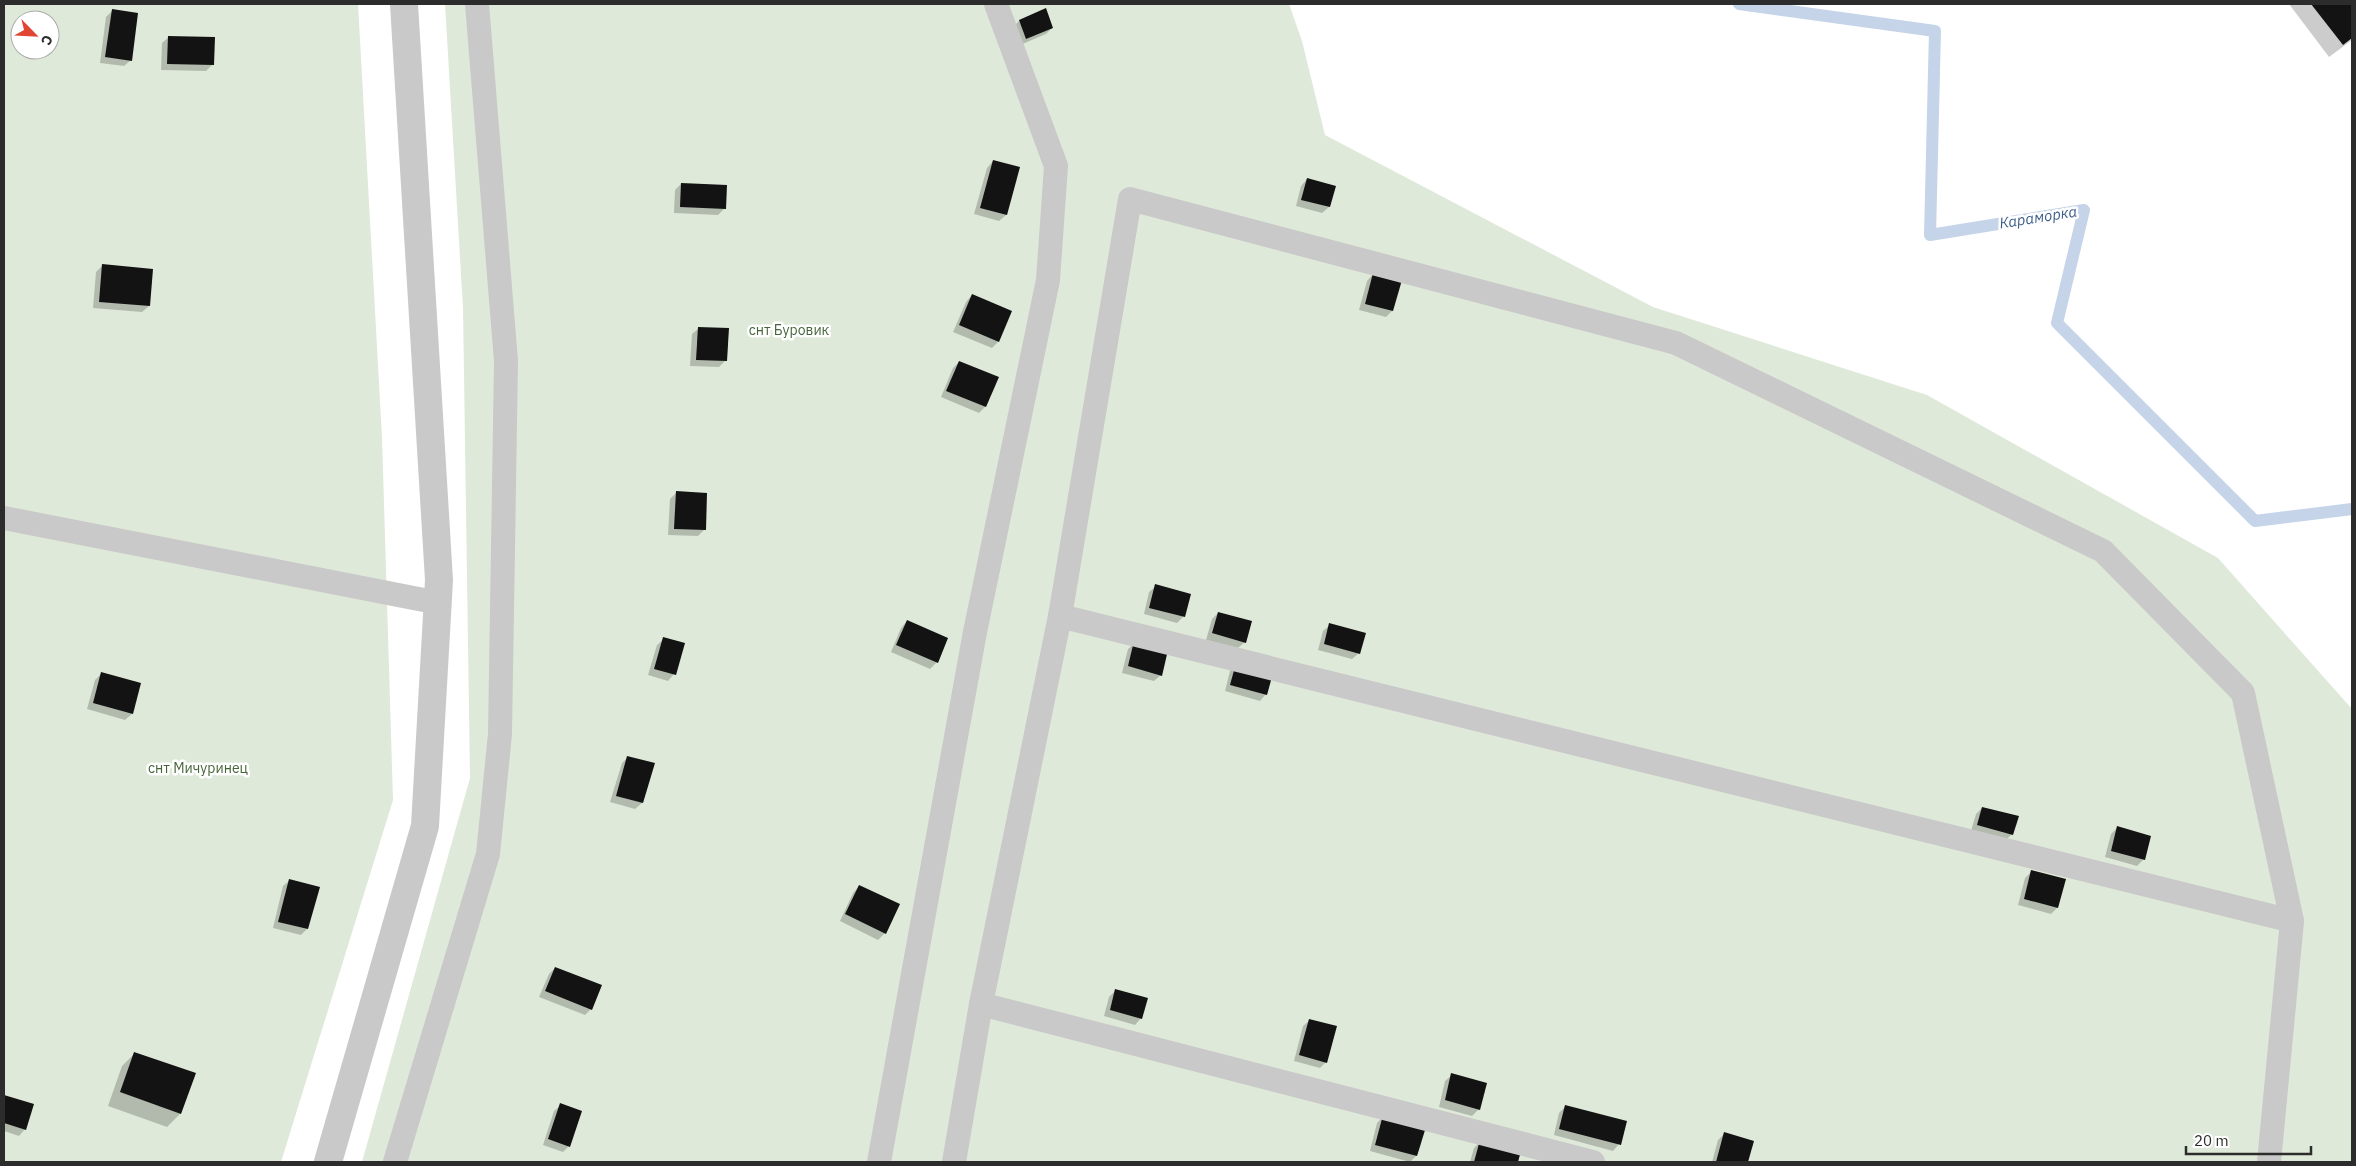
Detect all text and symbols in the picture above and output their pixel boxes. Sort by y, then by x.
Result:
north arrow [10,10,60,60]
text: С [37,32,57,48]
water label: Караморка [1998,201,2078,233]
park label: снт Буровик [749,321,830,339]
park label: снт Мичуринец [148,759,249,777]
scale bar [2186,1124,2311,1156]
text: 20 m [2194,1131,2229,1150]

